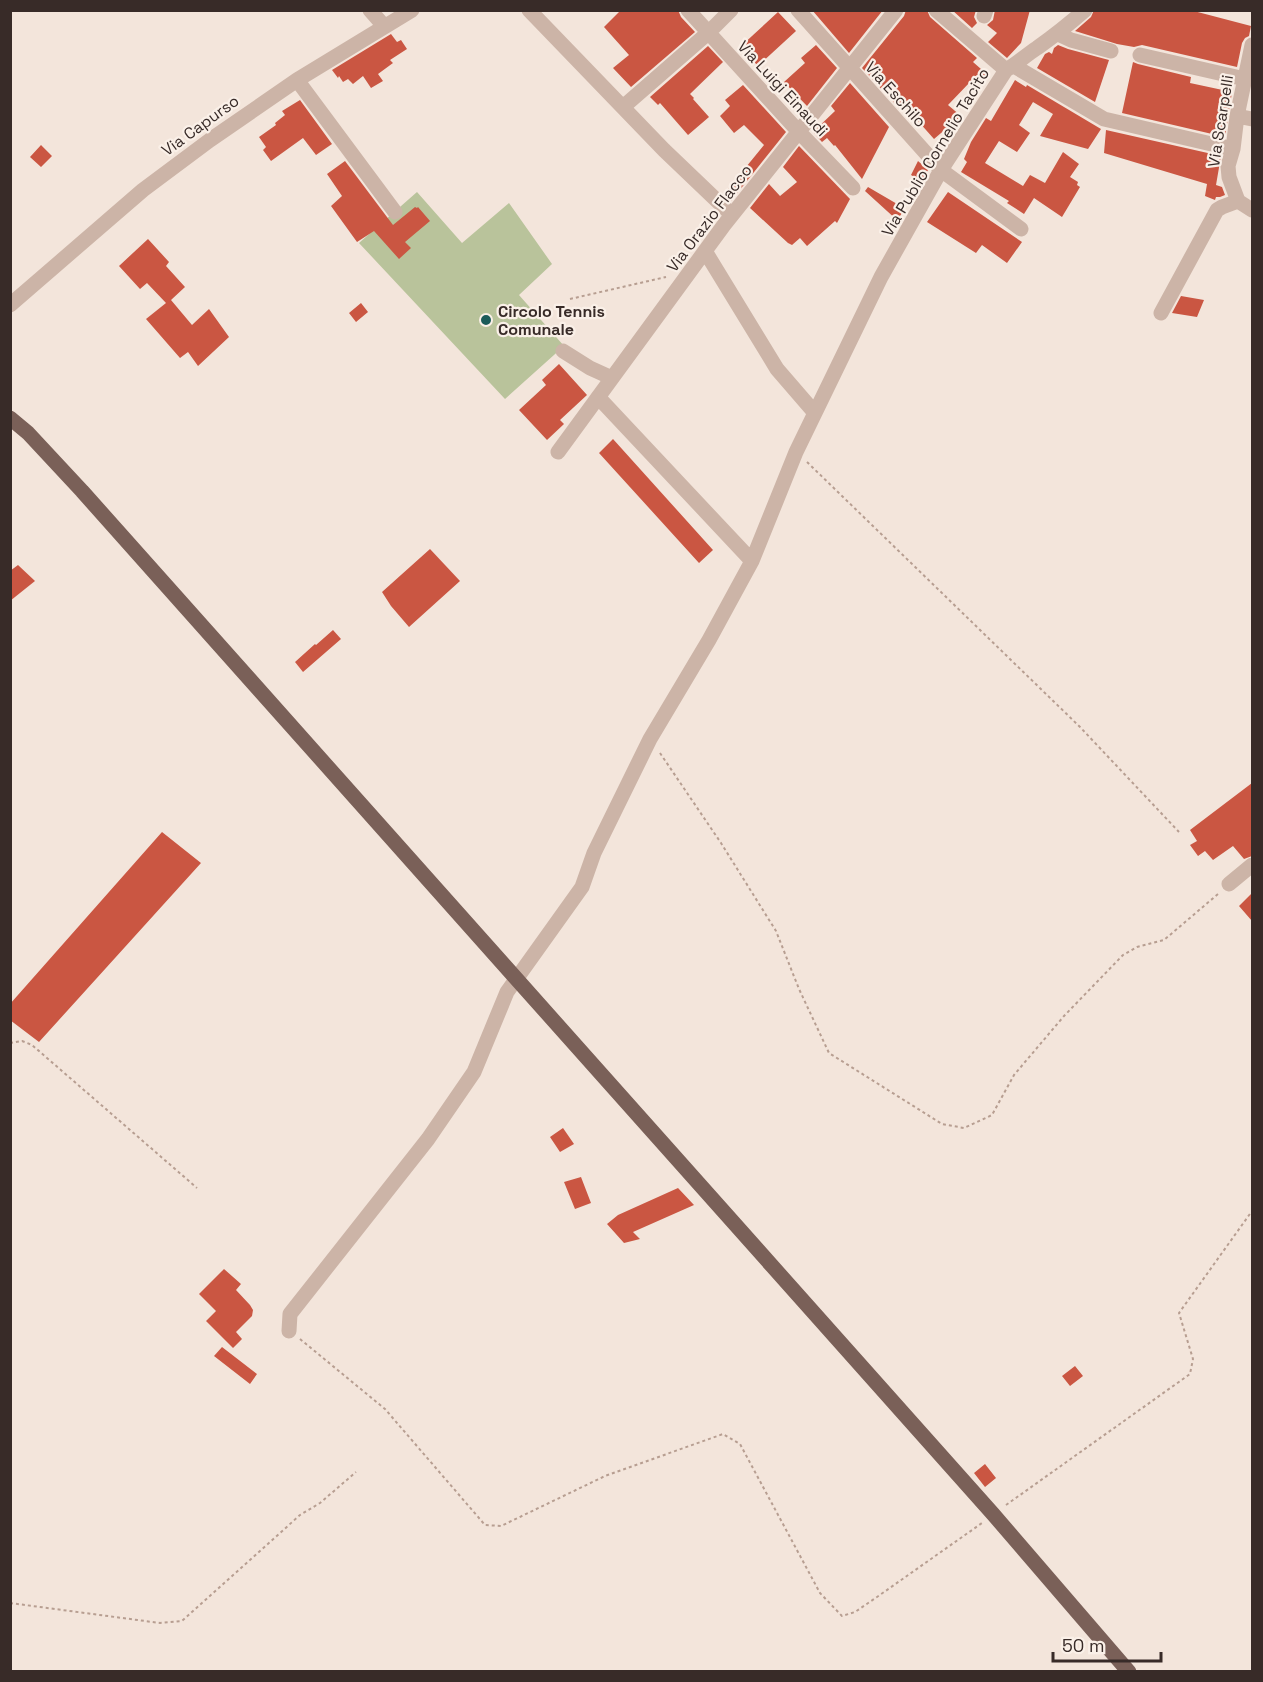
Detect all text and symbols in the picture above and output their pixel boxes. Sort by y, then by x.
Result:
street label: Via Luigi Einaudi [733,36,832,141]
street label: Via Eschilo [860,57,931,132]
street label: Via Publio Cornelio Tacito [877,64,994,240]
street label: Via Scarpelli [1203,73,1238,169]
street label: Via Capurso [157,90,243,161]
street label: Via Orazio Flacco [662,160,757,276]
place label: Circolo Tennis Comunale [498,301,605,340]
marker: Circolo Tennis Comunale [479,313,493,327]
scale bar [1053,1625,1161,1663]
text: 50 m [1062,1634,1104,1657]

